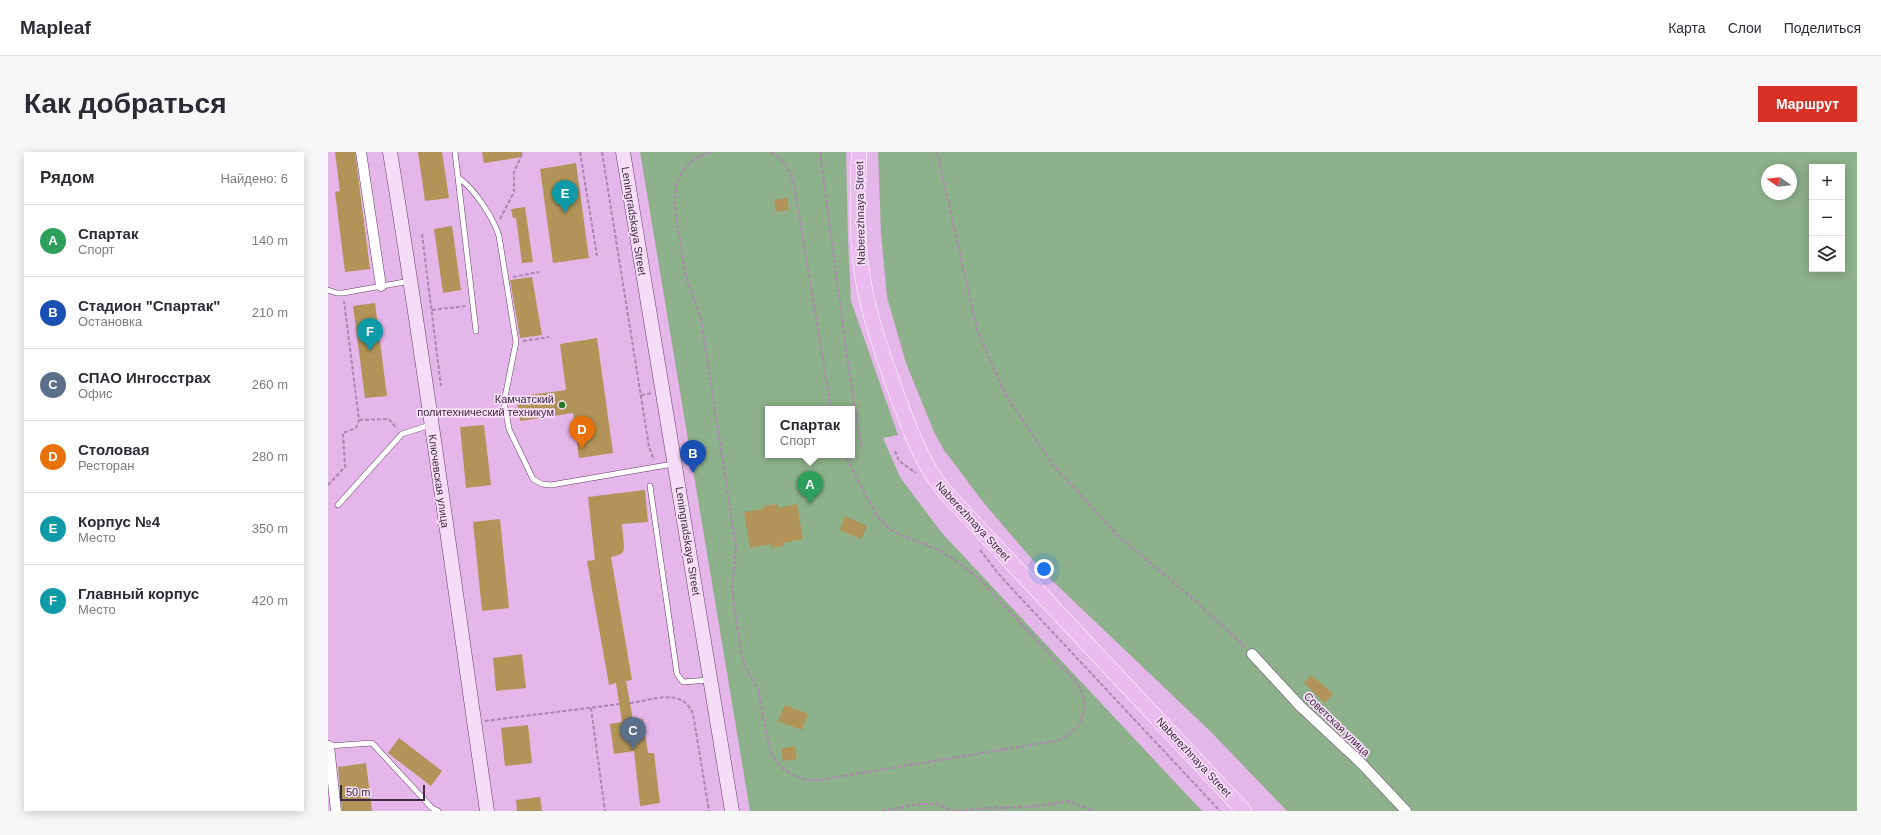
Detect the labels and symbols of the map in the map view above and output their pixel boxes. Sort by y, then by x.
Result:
street label: Naberezhnaya Street [853,161,867,265]
north arrow [1761,164,1797,200]
street label: Leningradskaya Street [619,166,649,276]
pin: E [552,180,578,213]
pin: F [357,318,383,351]
place label: Камчатский политехнический техникум [417,393,554,418]
marker: Камчатский политехнический техникум [557,400,567,410]
pin: D [569,416,595,449]
street label: Ключевская улица [426,433,452,529]
pin: B [680,440,706,473]
pin: A [797,471,823,504]
street label: Naberezhnaya Street [933,479,1013,563]
street label: Leningradskaya Street [673,486,703,596]
your location [1034,559,1054,579]
street label: Советская улица [1302,690,1373,759]
street label: Naberezhnaya Street [1154,715,1234,799]
pin: C [620,717,646,750]
scale bar [340,783,425,802]

